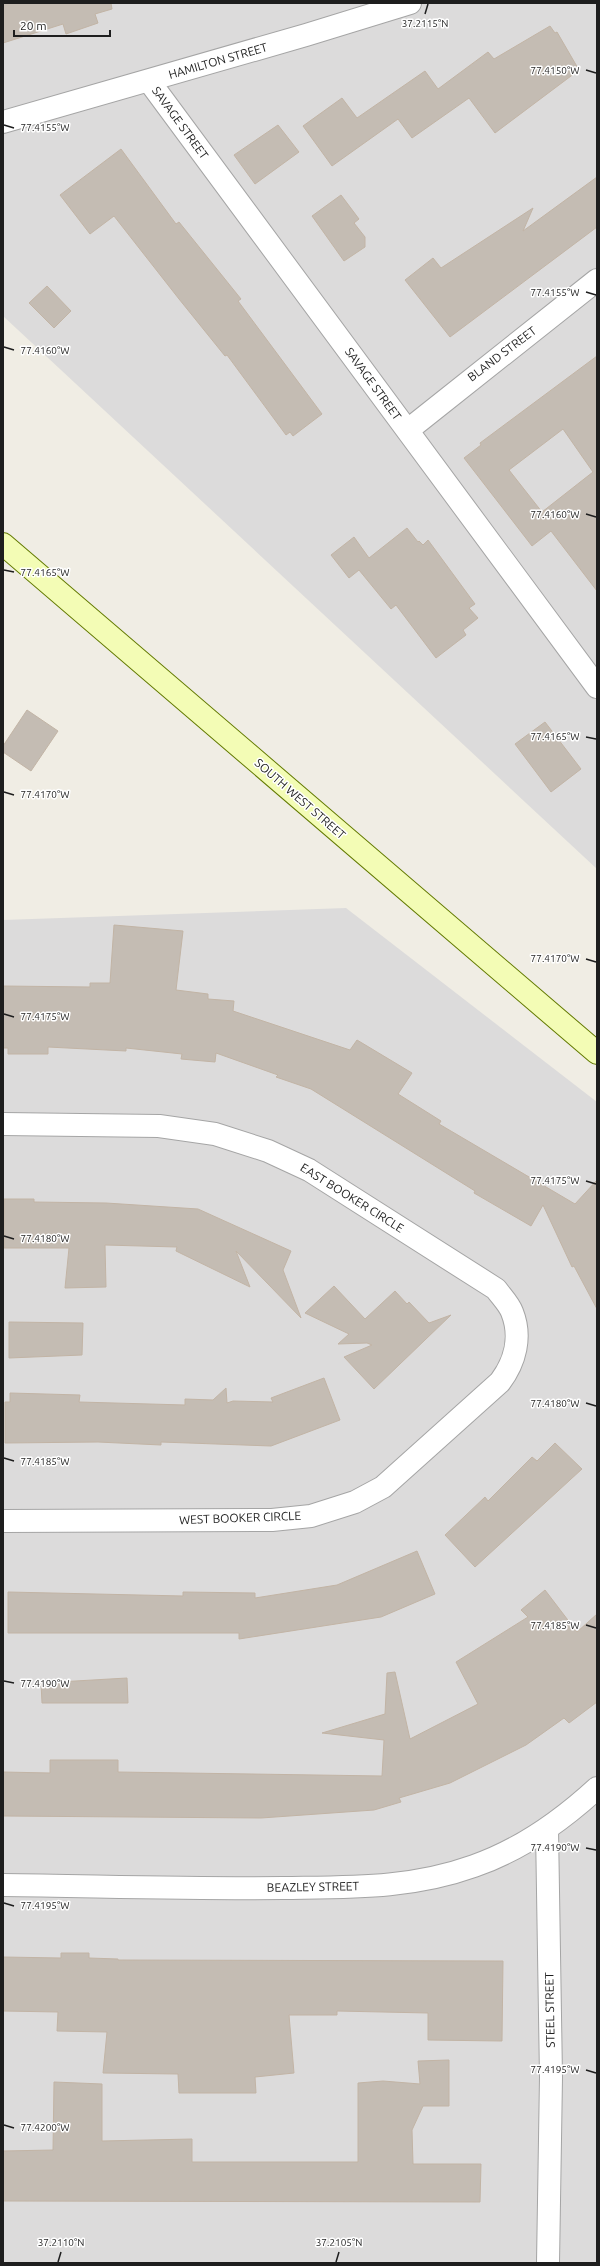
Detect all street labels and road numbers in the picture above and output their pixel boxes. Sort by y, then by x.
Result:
street label: HAMILTON STREET [167,40,269,81]
street label: SAVAGE STREET [150,84,211,162]
street label: BLAND STREET [465,323,539,384]
street label: SAVAGE STREET [343,345,404,423]
street label: SOUTH WEST STREET [252,756,348,842]
street label: EAST BOOKER CIRCLE [298,1161,406,1235]
street label: WEST BOOKER CIRCLE [179,1509,301,1526]
street label: BEAZLEY STREET [267,1879,360,1894]
street label: STEEL STREET [542,1972,557,2048]

